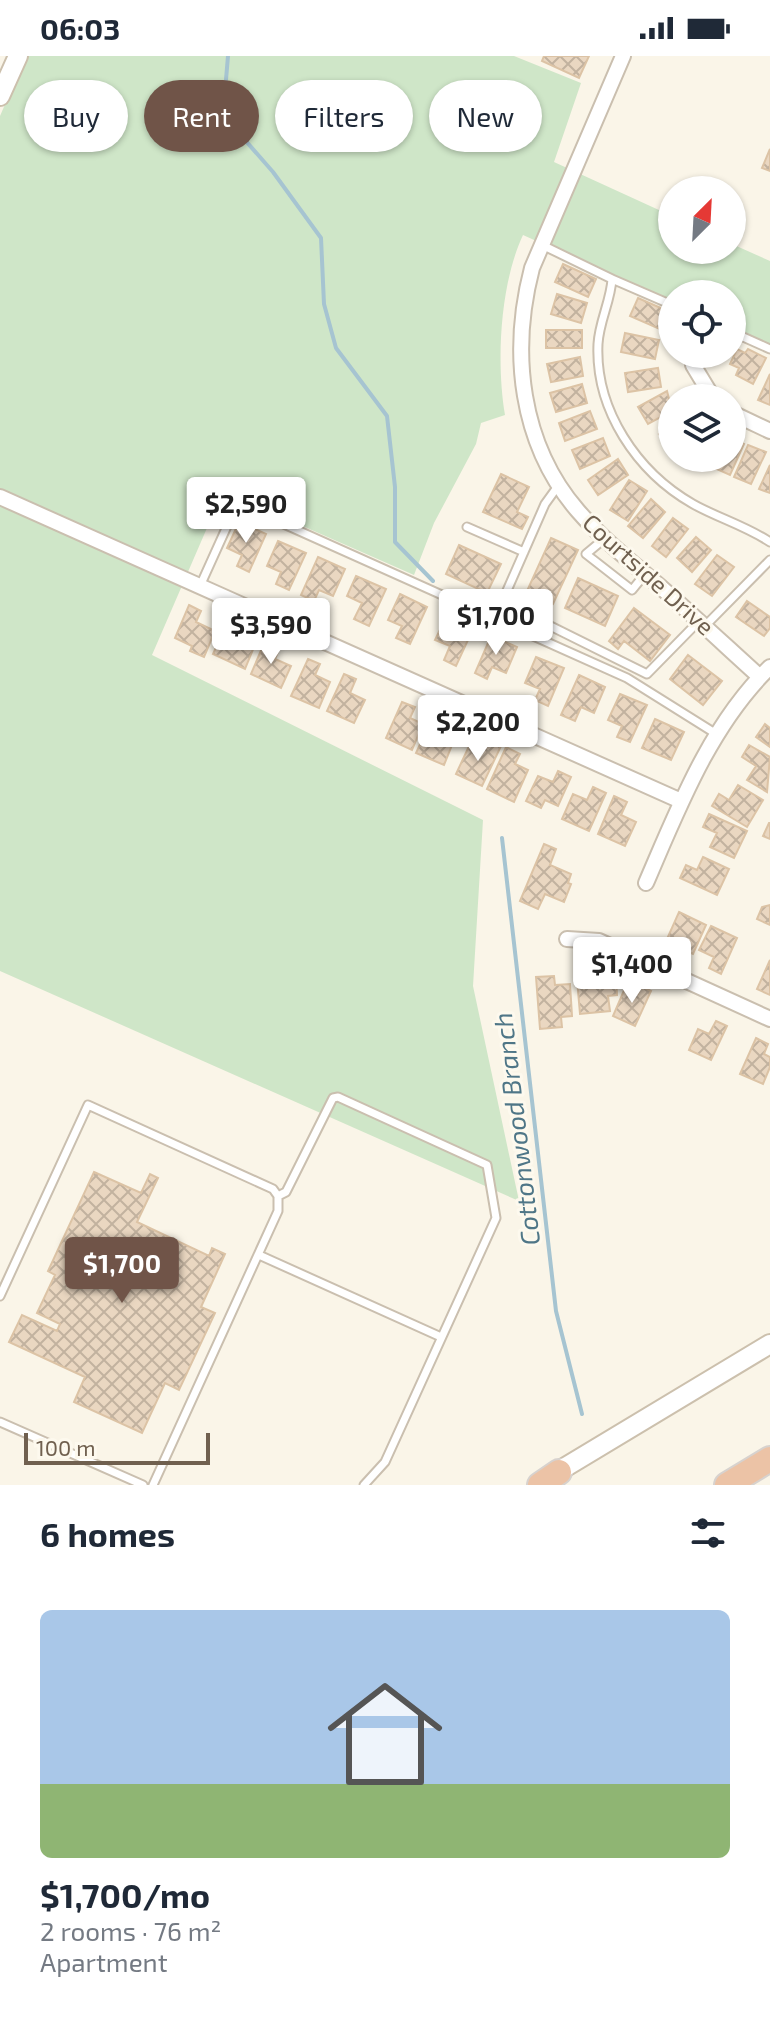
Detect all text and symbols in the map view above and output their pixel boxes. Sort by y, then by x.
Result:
text: 06:03 [40,10,120,46]
chip: Buy [24,80,128,152]
chip: Rent [144,80,259,152]
chip: Filters [275,80,413,152]
chip: New [429,80,542,152]
north arrow [658,176,746,264]
map controls [658,176,746,472]
button: locate [658,280,746,368]
button: layers [658,384,746,472]
pin: $2,590 [181,477,311,545]
text: $2,590 [205,487,287,518]
street label: Courtside Drive [577,507,721,640]
pin: $1,700 [431,589,561,657]
pin: $3,590 [206,598,336,666]
text: $1,700 [457,599,535,630]
text: $3,590 [230,608,312,639]
pin: $2,200 [413,695,543,763]
text: $2,200 [436,705,520,736]
pin: $1,400 [567,937,697,1005]
text: $1,400 [591,947,673,978]
water label: Cottonwood Branch [486,1011,545,1247]
pin: $1,700 [57,1237,187,1305]
text: $1,700 [83,1247,161,1278]
scale bar [24,1429,210,1465]
text: 100 m [36,1434,95,1460]
icon: filters [686,1511,730,1555]
text: 6 homes [40,1513,175,1554]
icon: home [313,1662,457,1806]
text: $1,700/mo [40,1874,210,1915]
text: 2 rooms · 76 m² [40,1915,221,1946]
text: Apartment [40,1946,168,1977]

